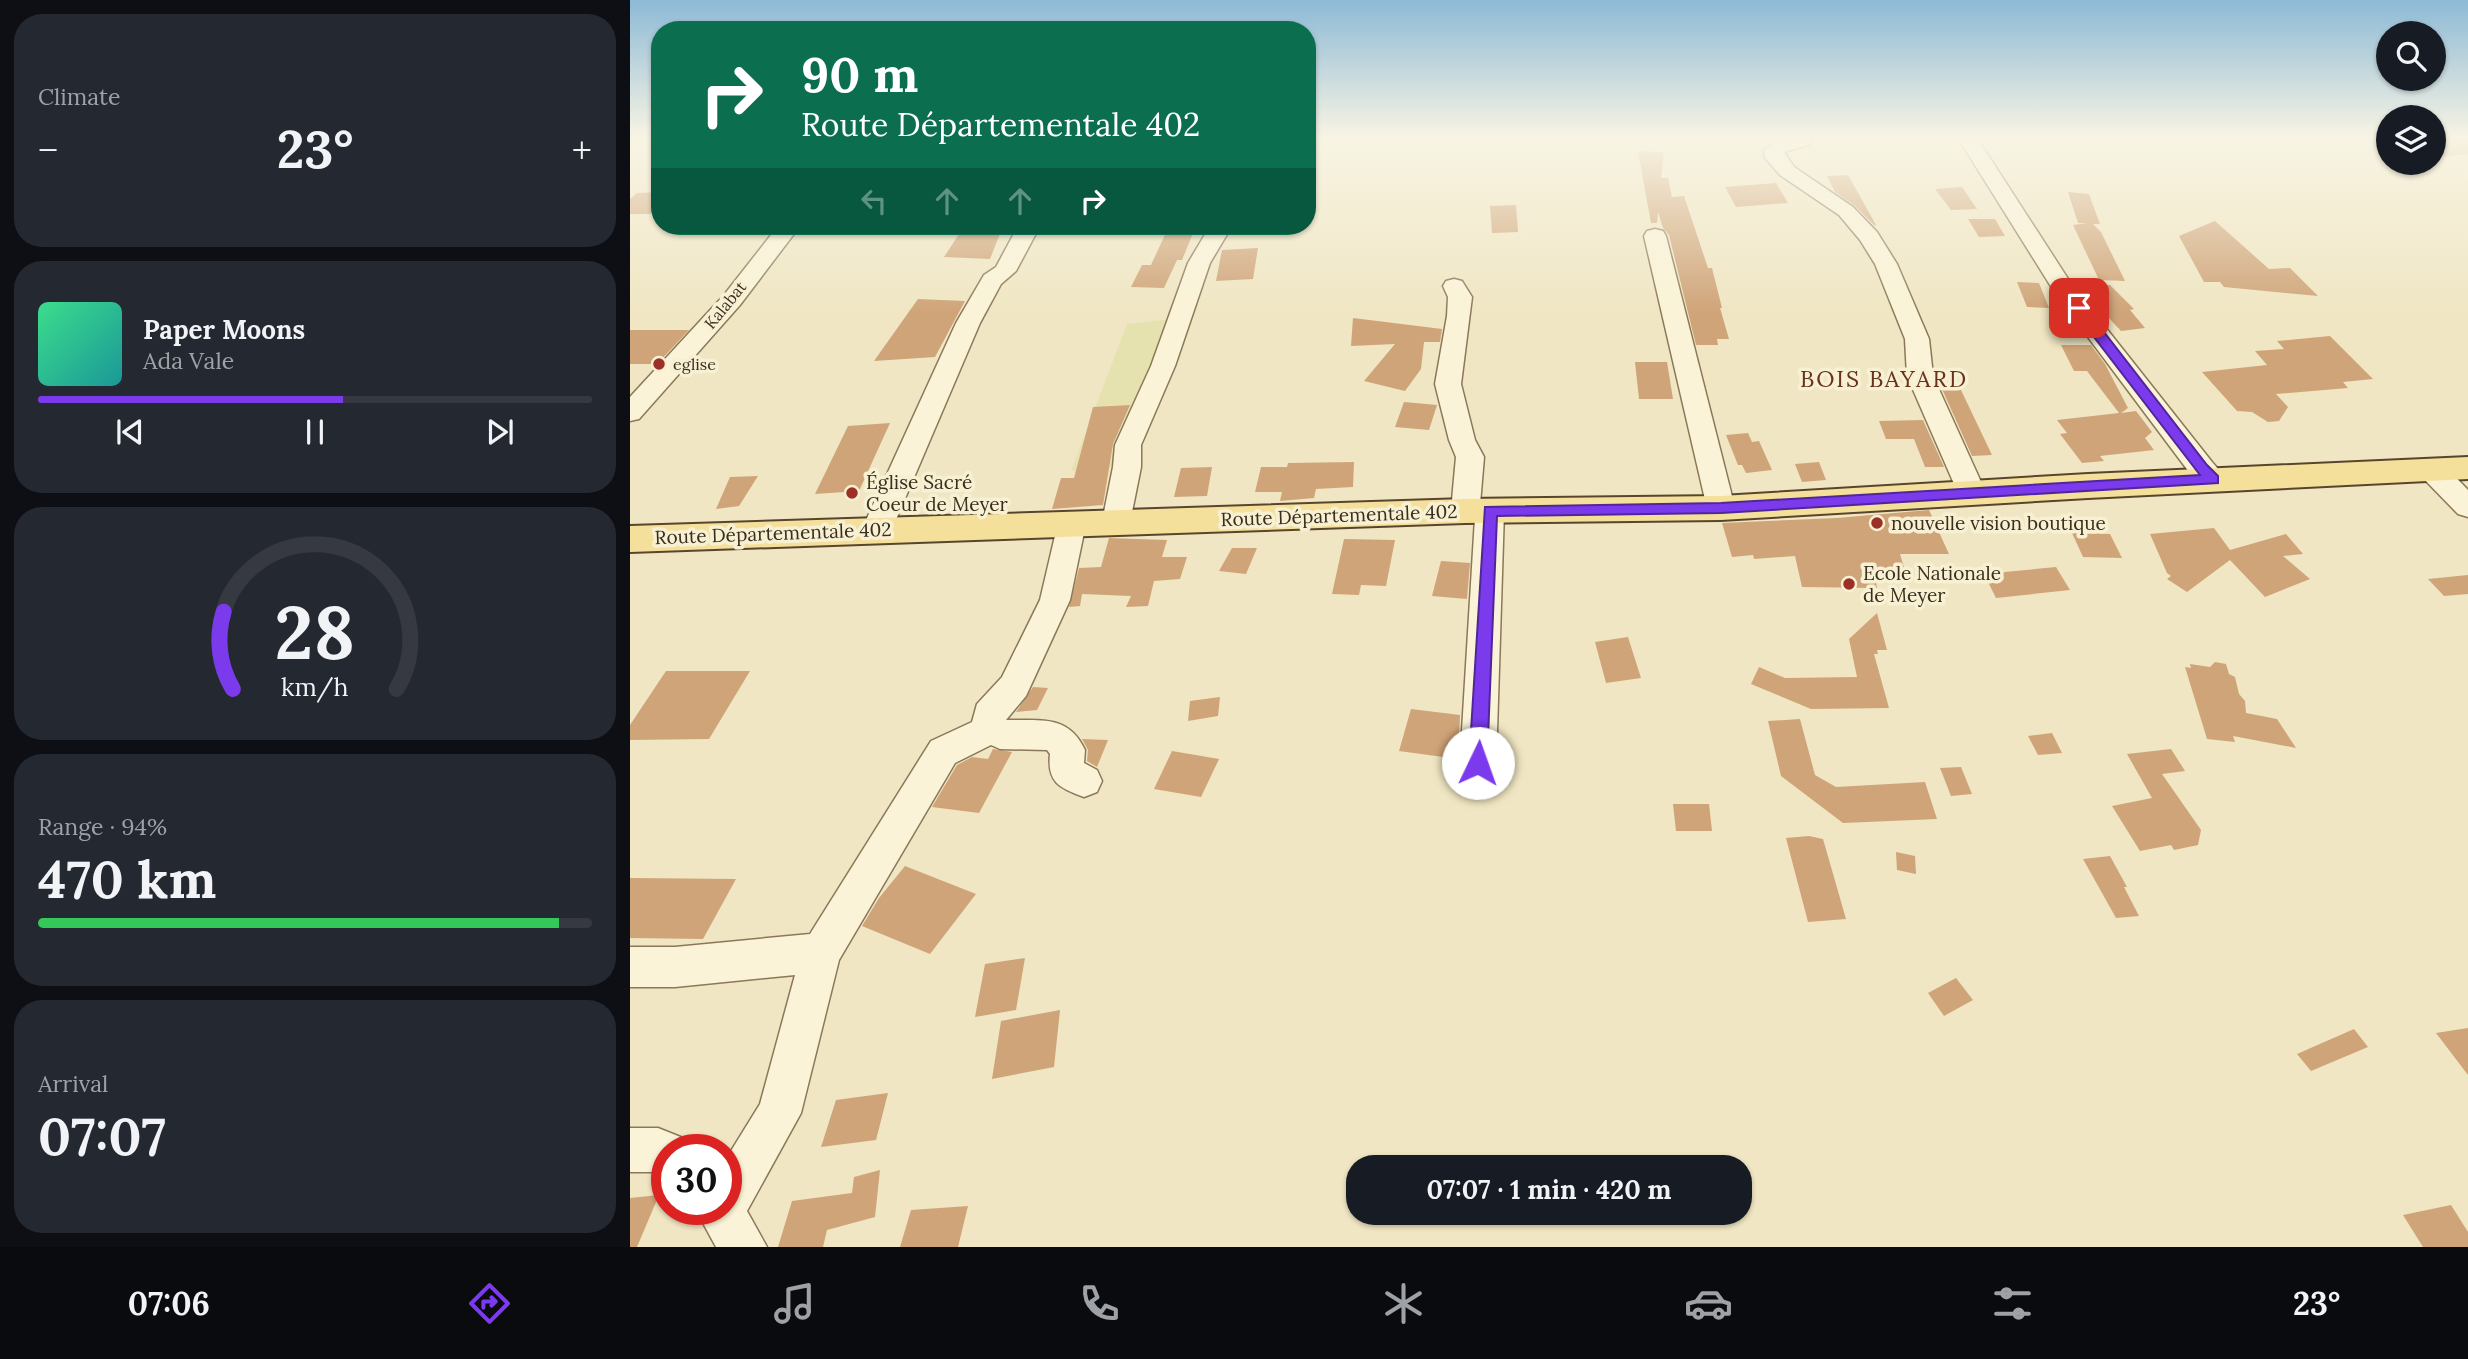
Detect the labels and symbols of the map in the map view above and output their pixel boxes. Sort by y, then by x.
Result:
street label: Kalabat [700,277,751,333]
pin [2049,278,2109,338]
place label: eglise [673,354,716,374]
marker: eglise [651,356,667,372]
district label: BOIS BAYARD [1800,364,1968,393]
place label: Église Sacré Coeur de Meyer [866,470,1009,516]
marker: Église Sacré Coeur de Meyer [844,485,860,501]
street label: Route Départementale 402 [1220,499,1458,531]
place label: nouvelle vision boutique [1891,511,2106,535]
marker: nouvelle vision boutique [1869,515,1885,531]
street label: Route Départementale 402 [654,517,892,549]
place label: Ecole Nationale de Meyer [1863,561,2001,607]
marker: Ecole Nationale de Meyer [1841,576,1857,592]
position arrow [1441,726,1515,800]
speed limit sign: 30 [651,1134,742,1225]

